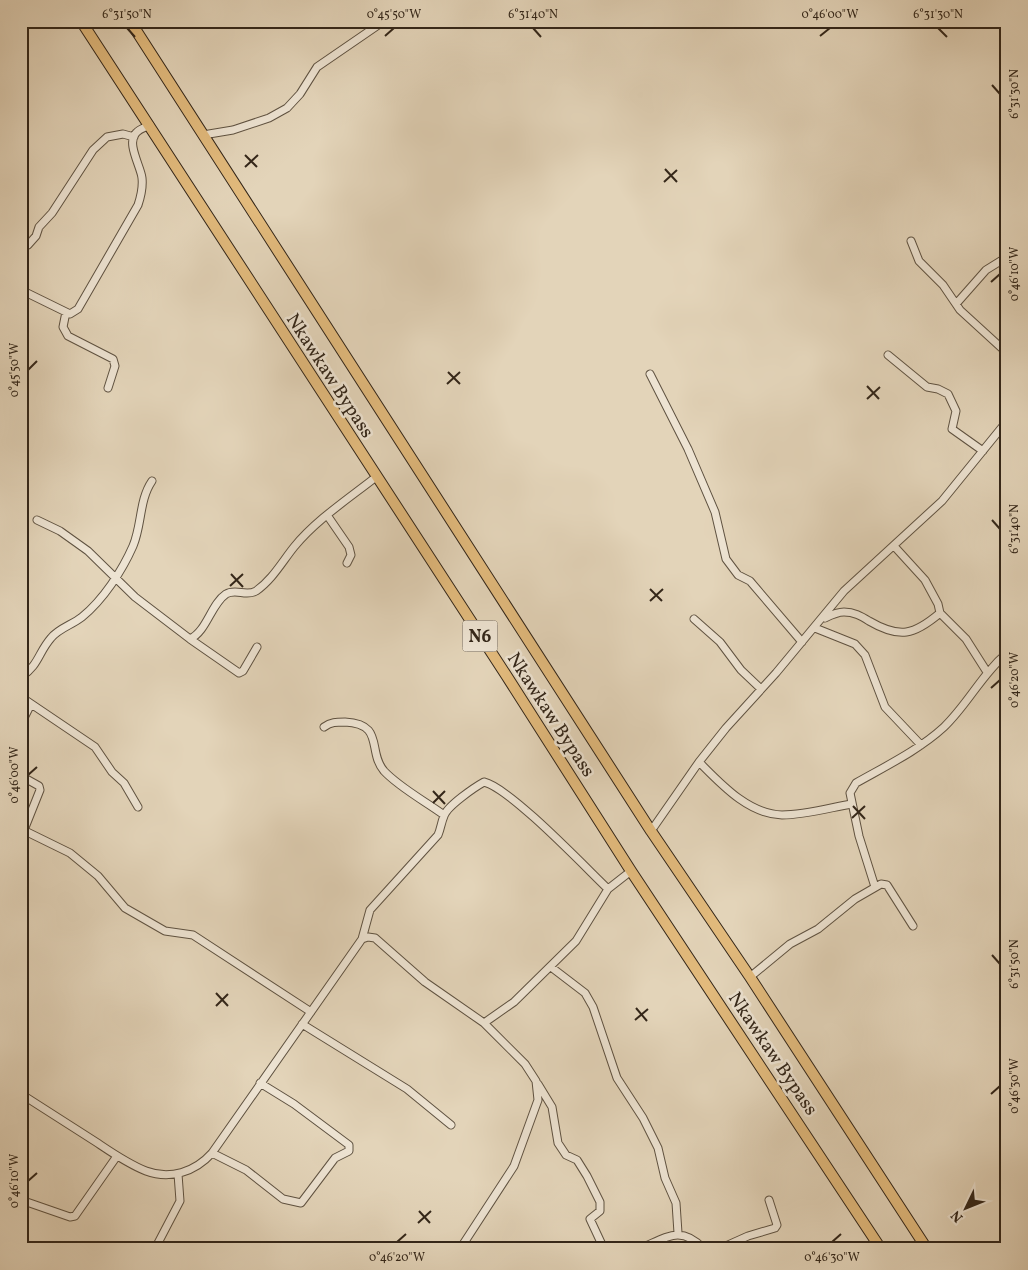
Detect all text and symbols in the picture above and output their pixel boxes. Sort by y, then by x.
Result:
text: 6°31'50"N [102,7,152,23]
text: 0°45'50"W [367,7,421,23]
text: 6°31'40"N [508,7,558,23]
text: 0°46'00"W [802,7,858,23]
text: 6°31'30"N [913,7,963,23]
text: 6°31'30"N [1007,69,1023,119]
text: 0°46'10"W [1007,247,1023,301]
street label: Nkawkaw Bypass [279,309,379,444]
text: 0°45'50"W [7,343,23,397]
text: 6°31'40"N [1007,504,1023,554]
road number: N6 [462,620,498,652]
street label: Nkawkaw Bypass [500,648,600,783]
text: 0°46'20"W [1007,652,1023,708]
text: 0°46'00"W [7,747,23,803]
text: 6°31'50"N [1007,939,1023,989]
street label: Nkawkaw Bypass [721,987,823,1121]
text: 0°46'30"W [1007,1058,1023,1114]
text: 0°46'10"W [7,1154,23,1208]
north arrow [940,1182,990,1232]
text: N [947,1206,968,1226]
text: 0°46'20"W [369,1250,425,1266]
text: 0°46'30"W [804,1250,860,1266]

